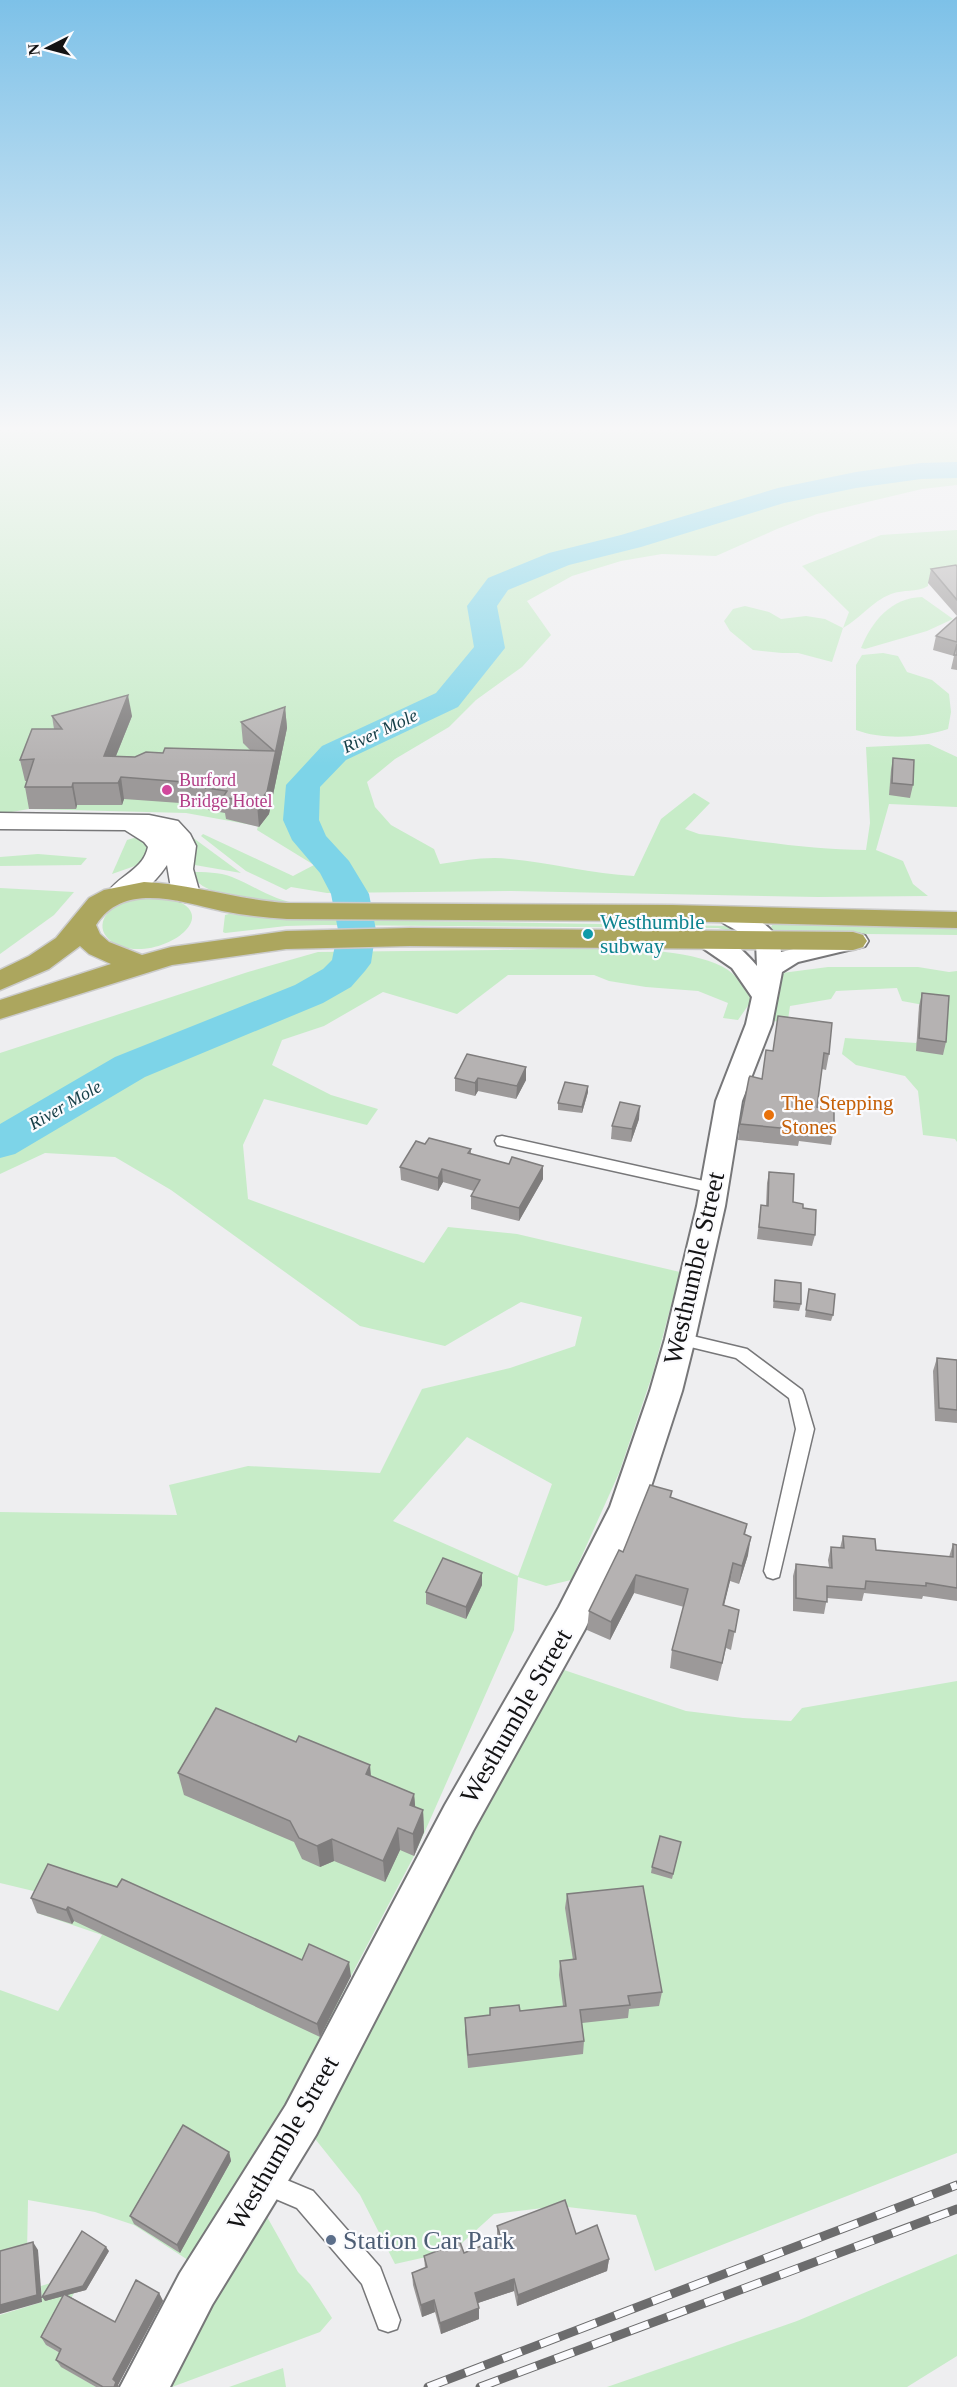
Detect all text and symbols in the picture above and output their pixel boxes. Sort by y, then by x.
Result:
north arrow [18,18,78,78]
text: N [24,42,43,56]
water label: River Mole [338,705,421,757]
place label: Burford Bridge Hotel [179,770,272,811]
marker: Burford Bridge Hotel [160,783,174,797]
place label: Westhumble subway [600,910,704,958]
marker: Westhumble subway [581,927,595,941]
water label: River Mole [24,1076,105,1134]
place label: The Stepping Stones [781,1091,894,1139]
marker: The Stepping Stones [762,1108,776,1122]
street label: Westhumble Street [658,1168,730,1367]
street label: Westhumble Street [454,1623,578,1808]
street label: Westhumble Street [221,2050,345,2235]
place label: Station Car Park [343,2226,515,2255]
marker: Station Car Park [324,2233,338,2247]

